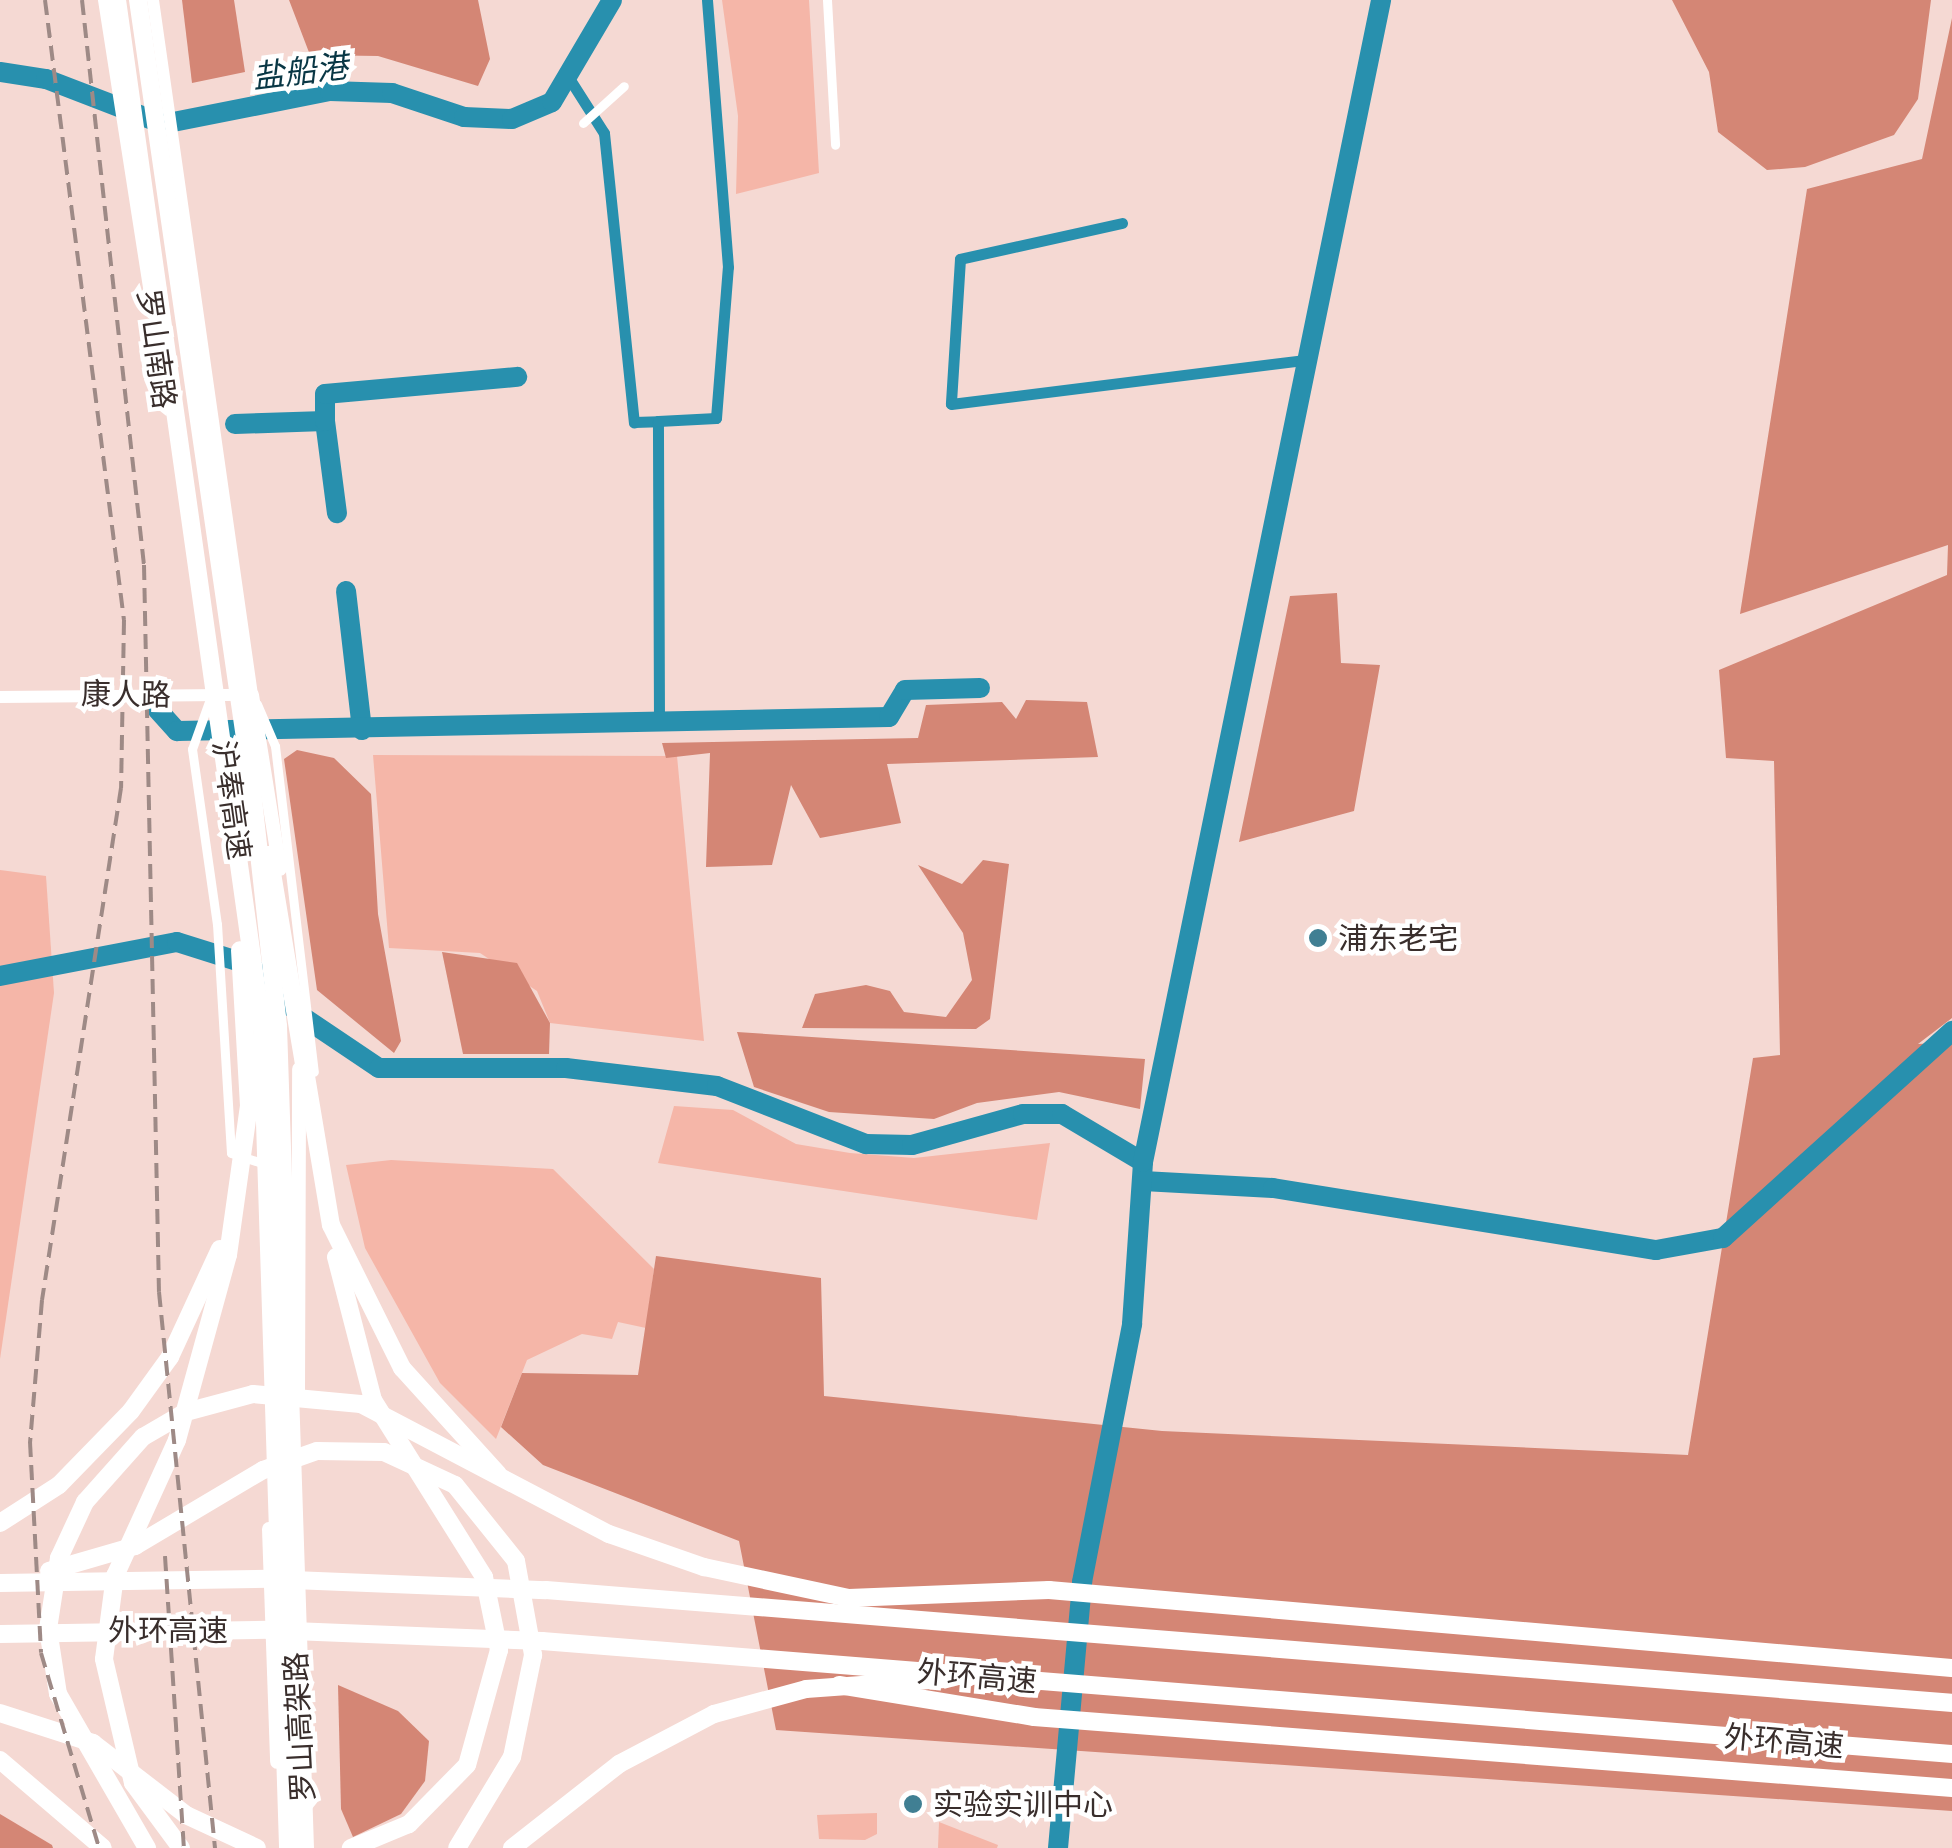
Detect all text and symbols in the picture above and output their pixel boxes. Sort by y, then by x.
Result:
water label: 盐船港 [250,46,350,96]
street label: 罗山南路 [131,287,183,411]
street label: 康人路 [81,675,171,713]
street label: 沪奉高速 [206,738,258,862]
place label: 浦东老宅 [1338,920,1458,956]
marker: 浦东老宅 [1307,927,1329,949]
street label: 外环高速 [108,1612,228,1648]
street label: 罗山高架路 [277,1651,321,1803]
street label: 外环高速 [916,1653,1038,1699]
street label: 外环高速 [1723,1718,1845,1764]
place label: 实验实训中心 [933,1786,1113,1822]
marker: 实验实训中心 [902,1793,924,1815]

